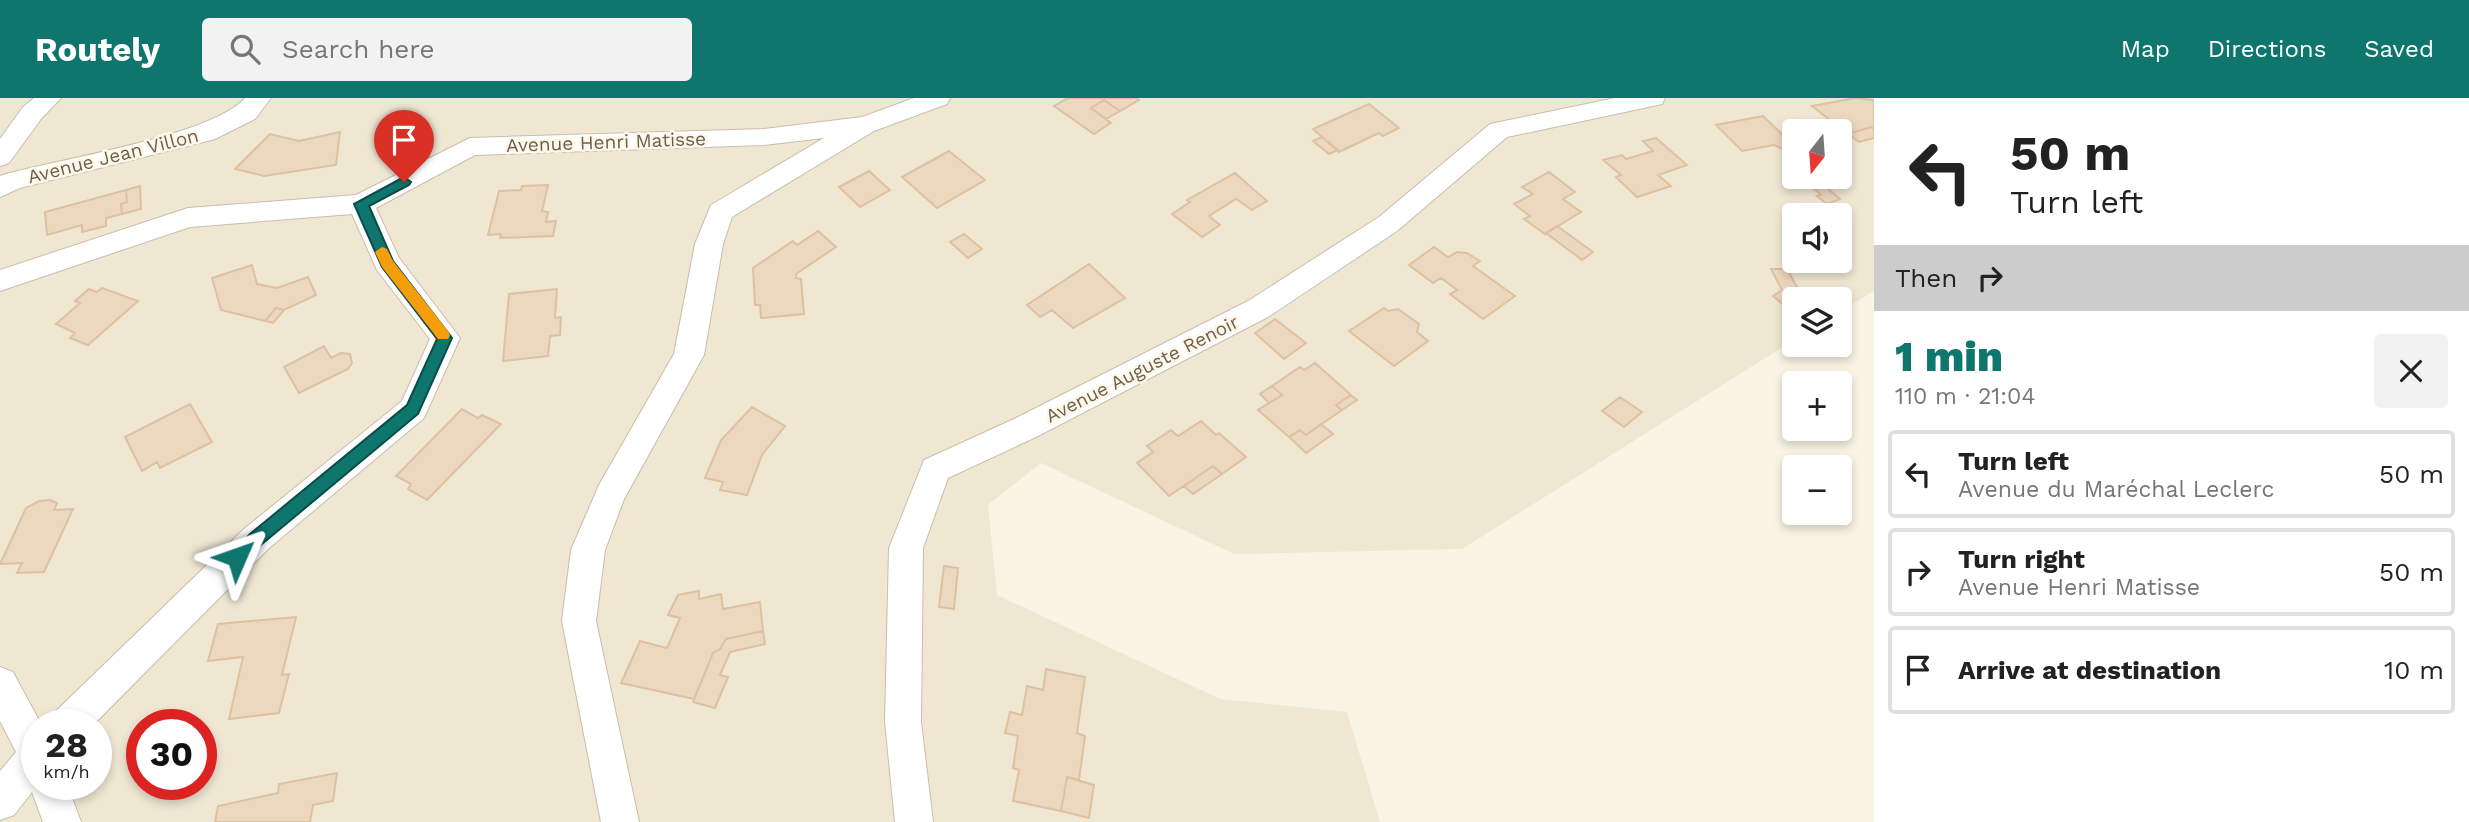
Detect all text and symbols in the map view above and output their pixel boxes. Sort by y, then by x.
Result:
search box [202,18,692,81]
text: Routely [35,30,160,69]
icon: search [226,30,264,68]
text: Search here [282,34,434,64]
text: Map [2121,35,2170,63]
text: Directions [2208,35,2326,63]
text: Saved [2364,35,2434,63]
pin [374,110,434,182]
north arrow [1782,119,1852,189]
map controls [1782,119,1852,525]
icon: arrive [385,121,423,159]
street label: Avenue Jean Villon [25,124,201,188]
text: 50 m [2010,124,2130,182]
icon: left [1895,126,1986,217]
street label: Avenue Henri Matisse [506,127,706,157]
text: Turn left [2010,183,2143,221]
button: sound [1782,203,1852,273]
icon: right [1971,259,2009,297]
text: Then [1895,263,1957,293]
button: layers [1782,287,1852,357]
street label: Avenue Auguste Renoir [1042,310,1243,428]
text: 1 min [1895,332,2003,381]
button: close [2374,334,2448,408]
button: + [1782,371,1852,441]
text: 110 m · 21:04 [1895,383,2035,410]
text: Turn left [1958,446,2069,476]
button: − [1782,455,1852,525]
icon: left [1899,455,1937,493]
text: 50 m [2379,459,2444,489]
text: Avenue du Maréchal Leclerc [1958,476,2274,503]
position arrow [200,520,274,594]
text: Turn right [1958,544,2085,574]
icon: right [1899,553,1937,591]
text: 50 m [2379,557,2444,587]
text: Avenue Henri Matisse [1958,574,2200,601]
icon: arrive [1899,651,1937,689]
text: Arrive at destination [1958,655,2221,685]
text: 10 m [2384,655,2444,685]
speed limit sign: 30 [126,709,217,800]
text: 28 [45,724,88,766]
text: km/h [43,761,90,782]

